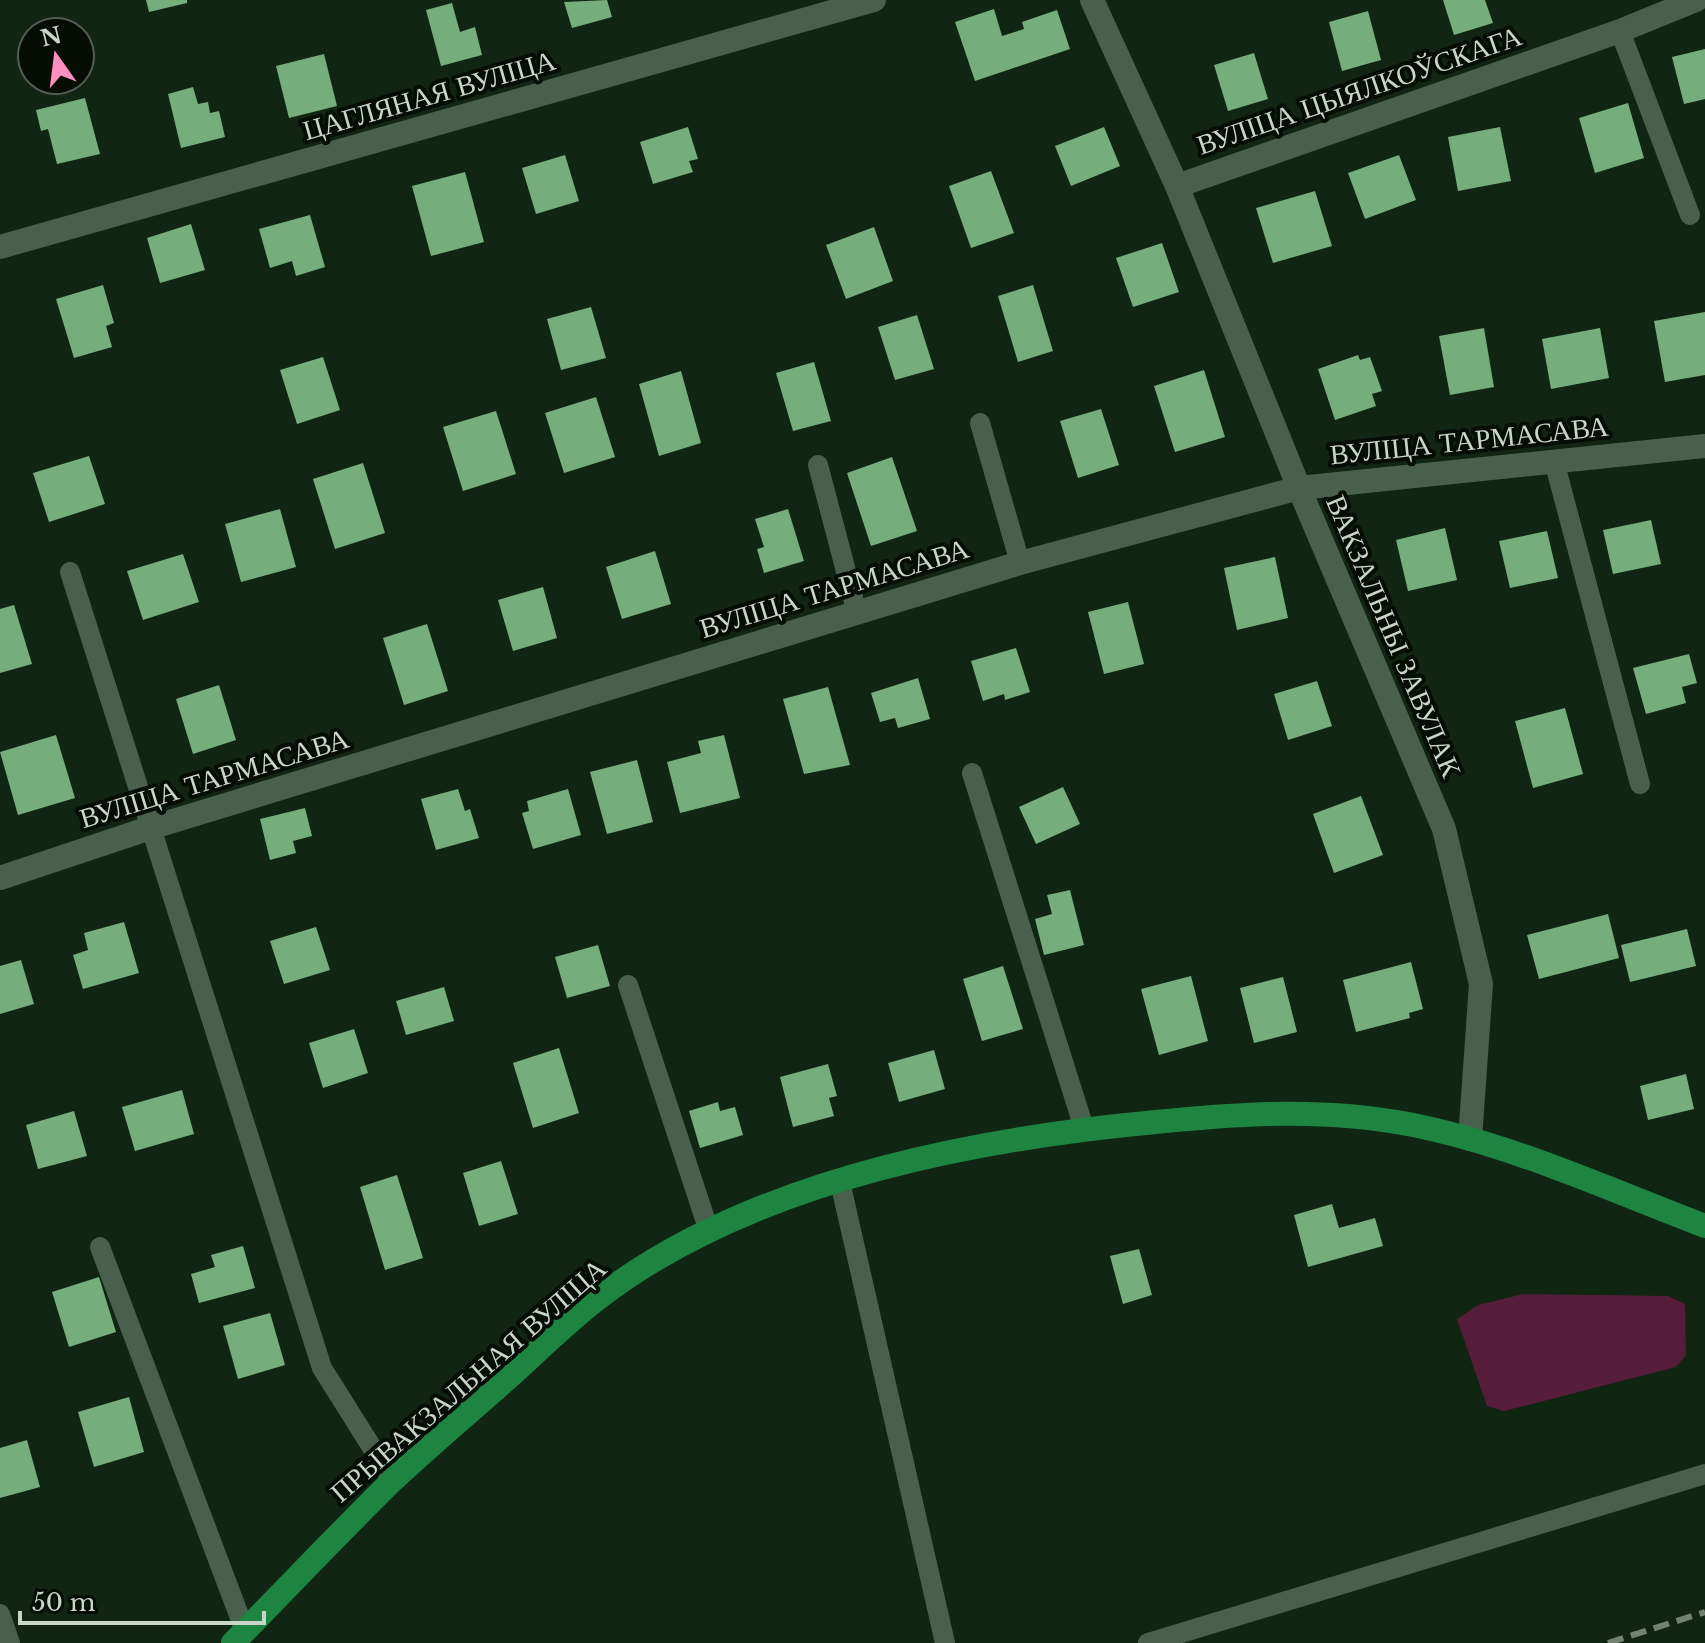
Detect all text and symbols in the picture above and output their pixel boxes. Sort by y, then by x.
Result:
north arrow [16,16,96,96]
street label: ВУЛІЦА ЦЫЯЛКОЎСКАГА [1192,18,1527,163]
text: N [38,21,65,53]
street label: ЦАГЛЯНАЯ ВУЛІЦА [299,42,560,148]
street label: ВУЛІЦА ТАРМАСАВА [1328,408,1611,473]
street label: ВАКЗАЛЬНЫ ЗАВУЛАК [1318,490,1469,783]
street label: ВУЛІЦА ТАРМАСАВА [695,531,974,646]
street label: ВУЛІЦА ТАРМАСАВА [75,721,354,836]
street label: ПРЫВАКЗАЛЬНАЯ ВУЛІЦА [323,1250,614,1510]
scale bar [20,1575,264,1625]
text: 50 m [32,1588,96,1617]

